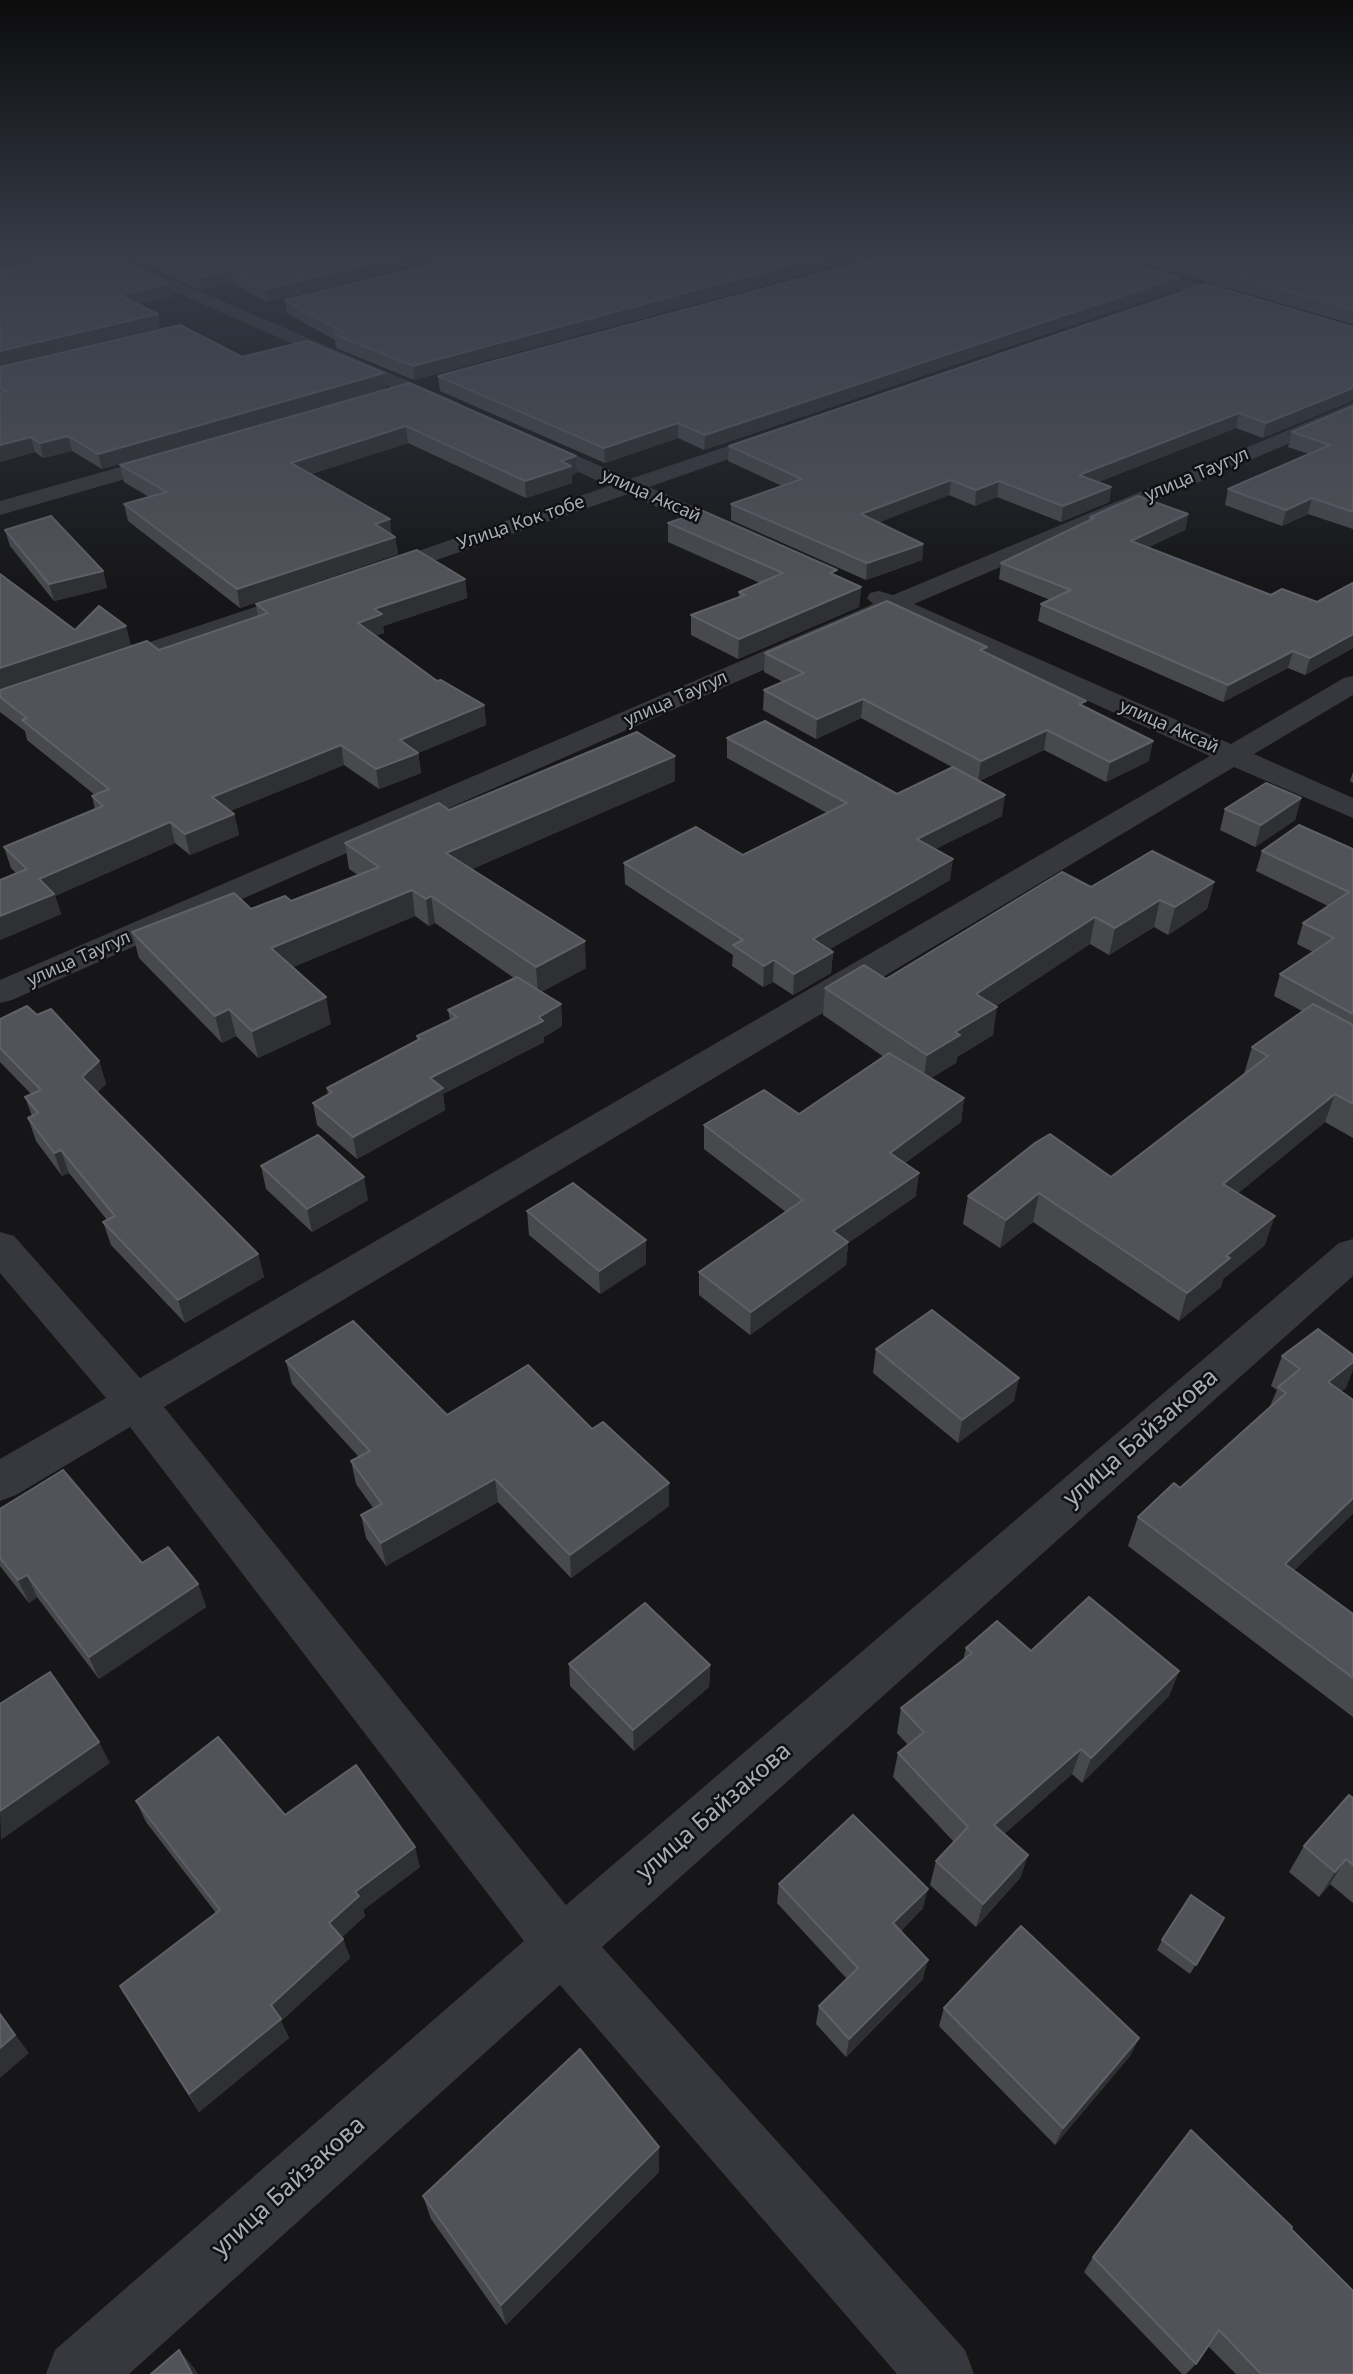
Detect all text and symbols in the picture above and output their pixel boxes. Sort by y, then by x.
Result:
street label: улица Таугул [1142,443,1252,507]
street label: улица Аксай [598,464,704,528]
street label: Улица Кок тобе [455,491,587,555]
street label: улица Таугул [621,667,731,731]
street label: улица Аксай [1116,695,1222,759]
street label: улица Таугул [24,927,134,991]
street label: улица Байзакова [1058,1363,1224,1513]
street label: улица Байзакова [631,1737,797,1887]
street label: улица Байзакова [207,2111,371,2263]

